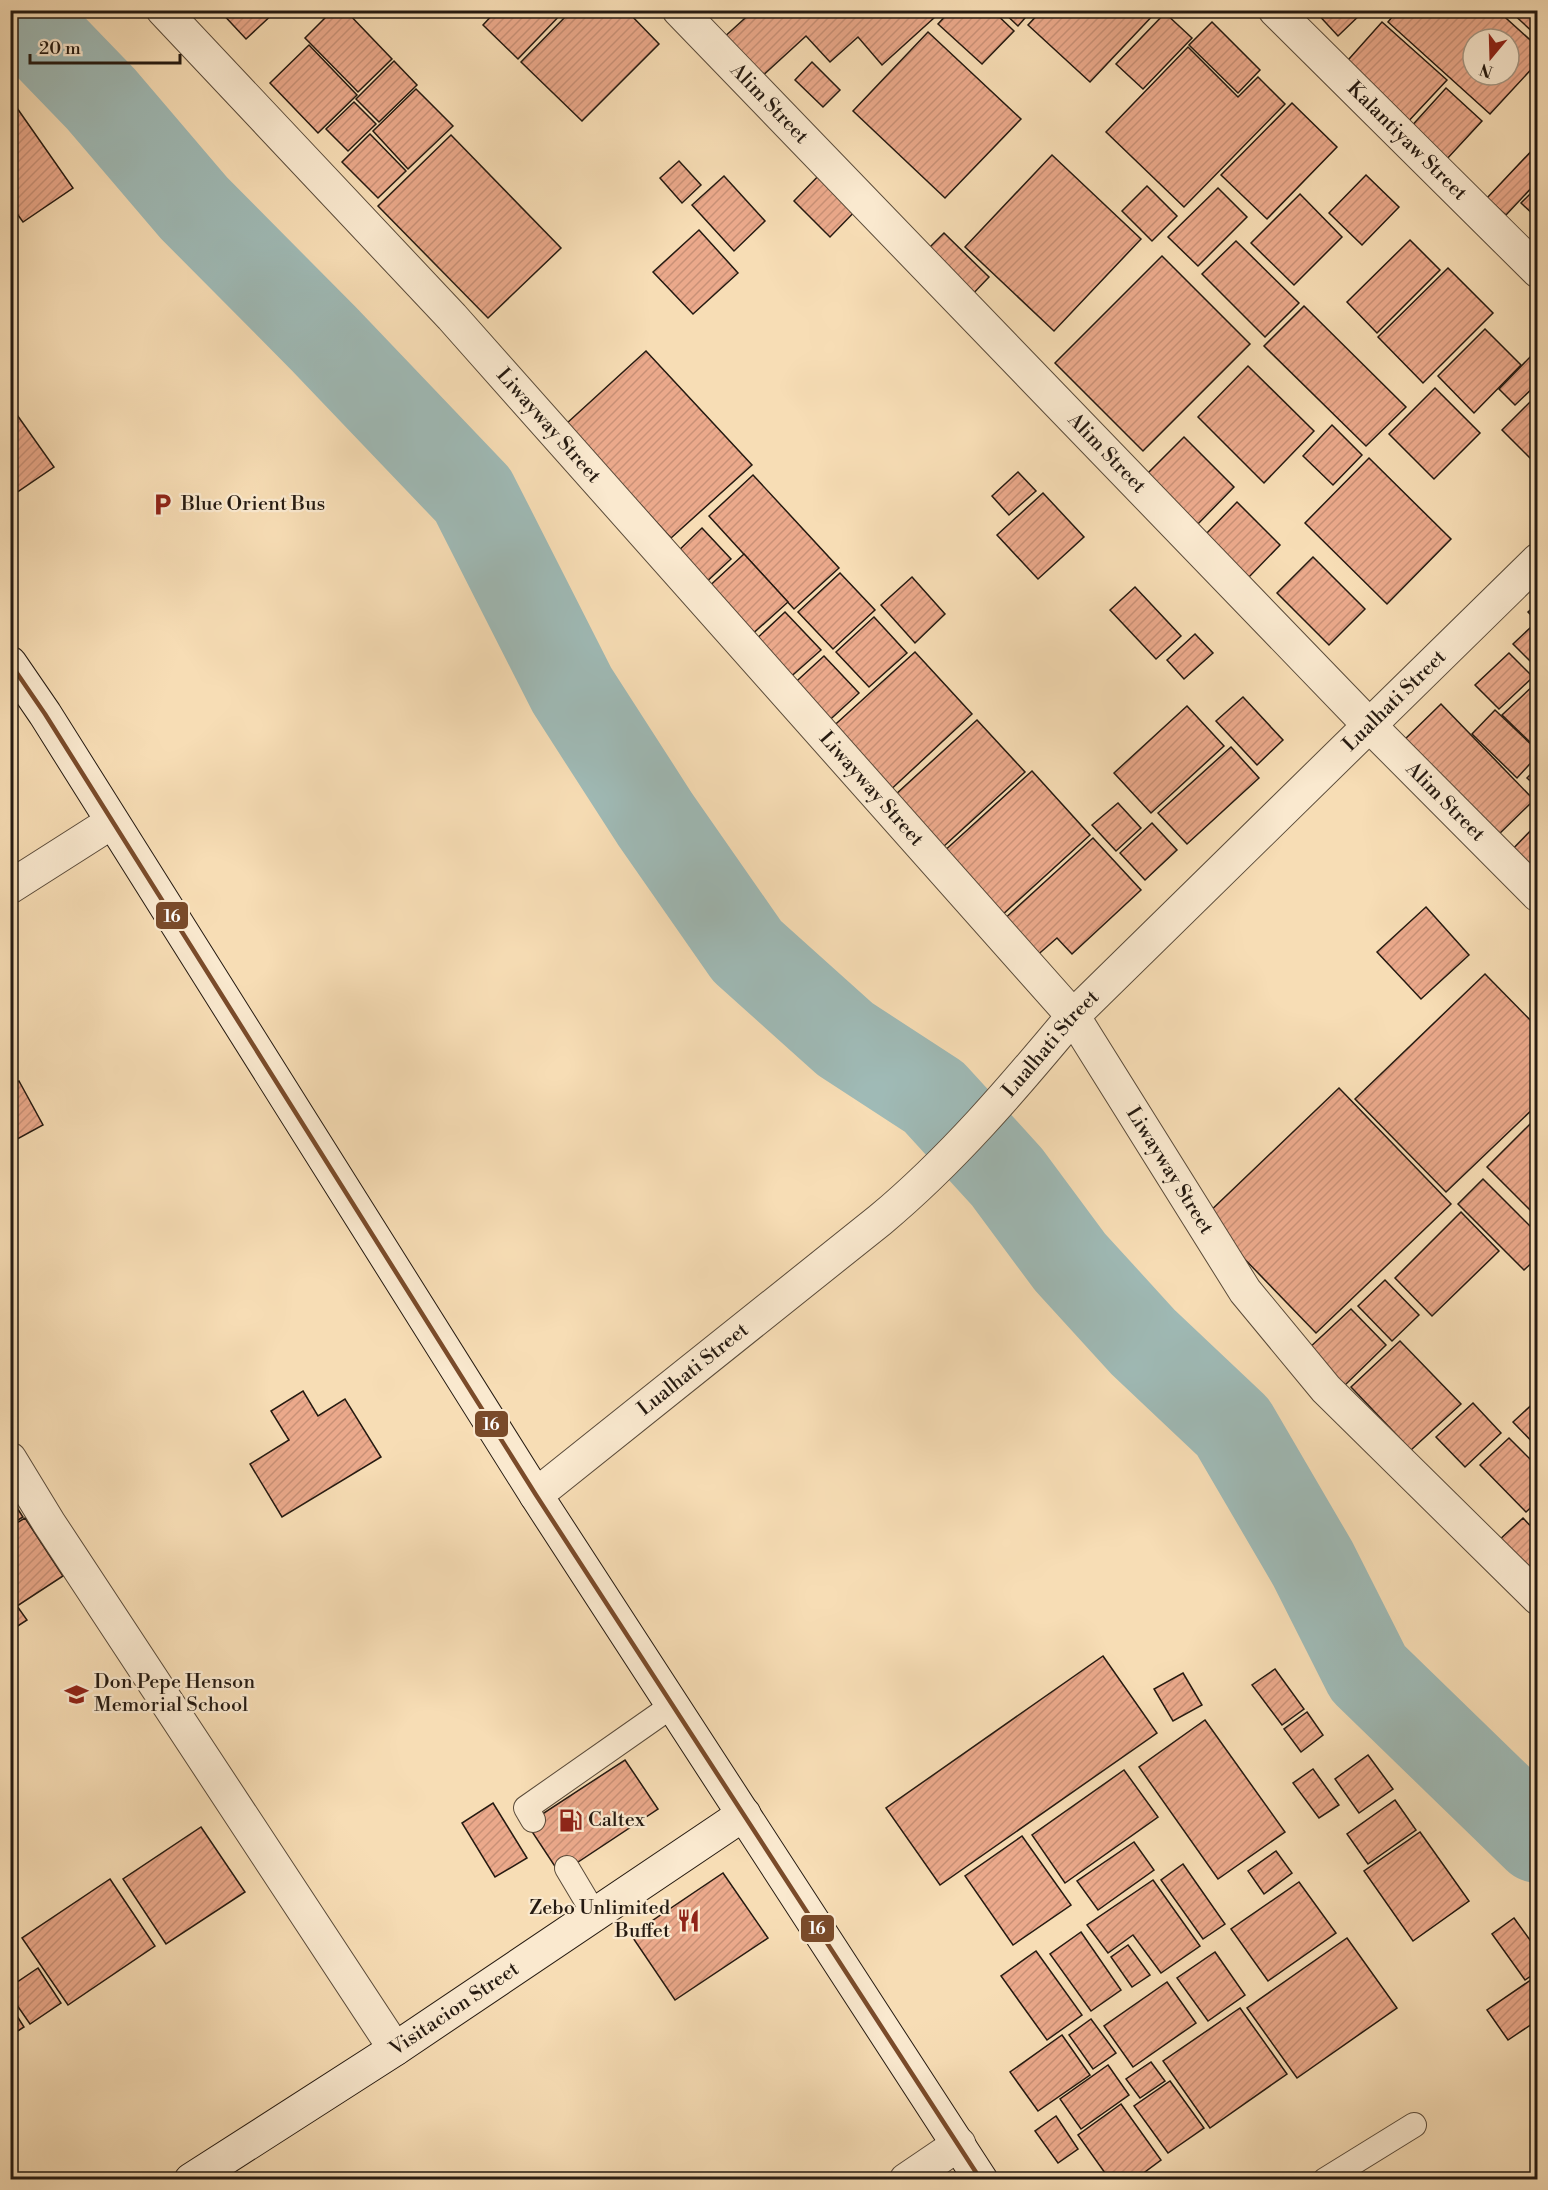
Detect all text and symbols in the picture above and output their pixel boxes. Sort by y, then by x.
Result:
scale bar [30,27,180,65]
north arrow [1461,27,1521,87]
text: 20 m [39,37,81,60]
street label: Alim Street [724,57,814,149]
text: N [1477,59,1496,82]
street label: Kalantiyaw Street [1342,76,1472,206]
street label: Liwayway Street [491,363,606,488]
street label: Alim Street [1062,407,1151,499]
parking icon: Blue Orient Bus [150,491,176,517]
place label: Blue Orient Bus [180,492,325,517]
street label: Lualhati Street [1338,644,1451,757]
street label: Liwayway Street [814,726,929,852]
street label: Alim Street [1400,756,1490,847]
line badge: 16 [155,901,189,930]
text: 16 [163,907,181,927]
street label: Lualhati Street [997,985,1104,1103]
street label: Liwayway Street [1121,1102,1219,1239]
street label: Lualhati Street [632,1318,754,1421]
line badge: 16 [474,1410,509,1438]
text: 16 [482,1415,500,1435]
place label: Don Pepe Henson Memorial School [94,1670,255,1718]
school or university icon: Don Pepe Henson Memorial School [63,1681,89,1707]
fuel station icon: Caltex [557,1807,583,1833]
place label: Caltex [588,1808,646,1833]
place label: Zebo Unlimited Buffet [529,1896,671,1944]
restaurant icon: Zebo Unlimited Buffet [675,1907,701,1933]
line badge: 16 [800,1914,835,1943]
text: 16 [808,1919,826,1939]
street label: Visitacion Street [384,1957,524,2062]

